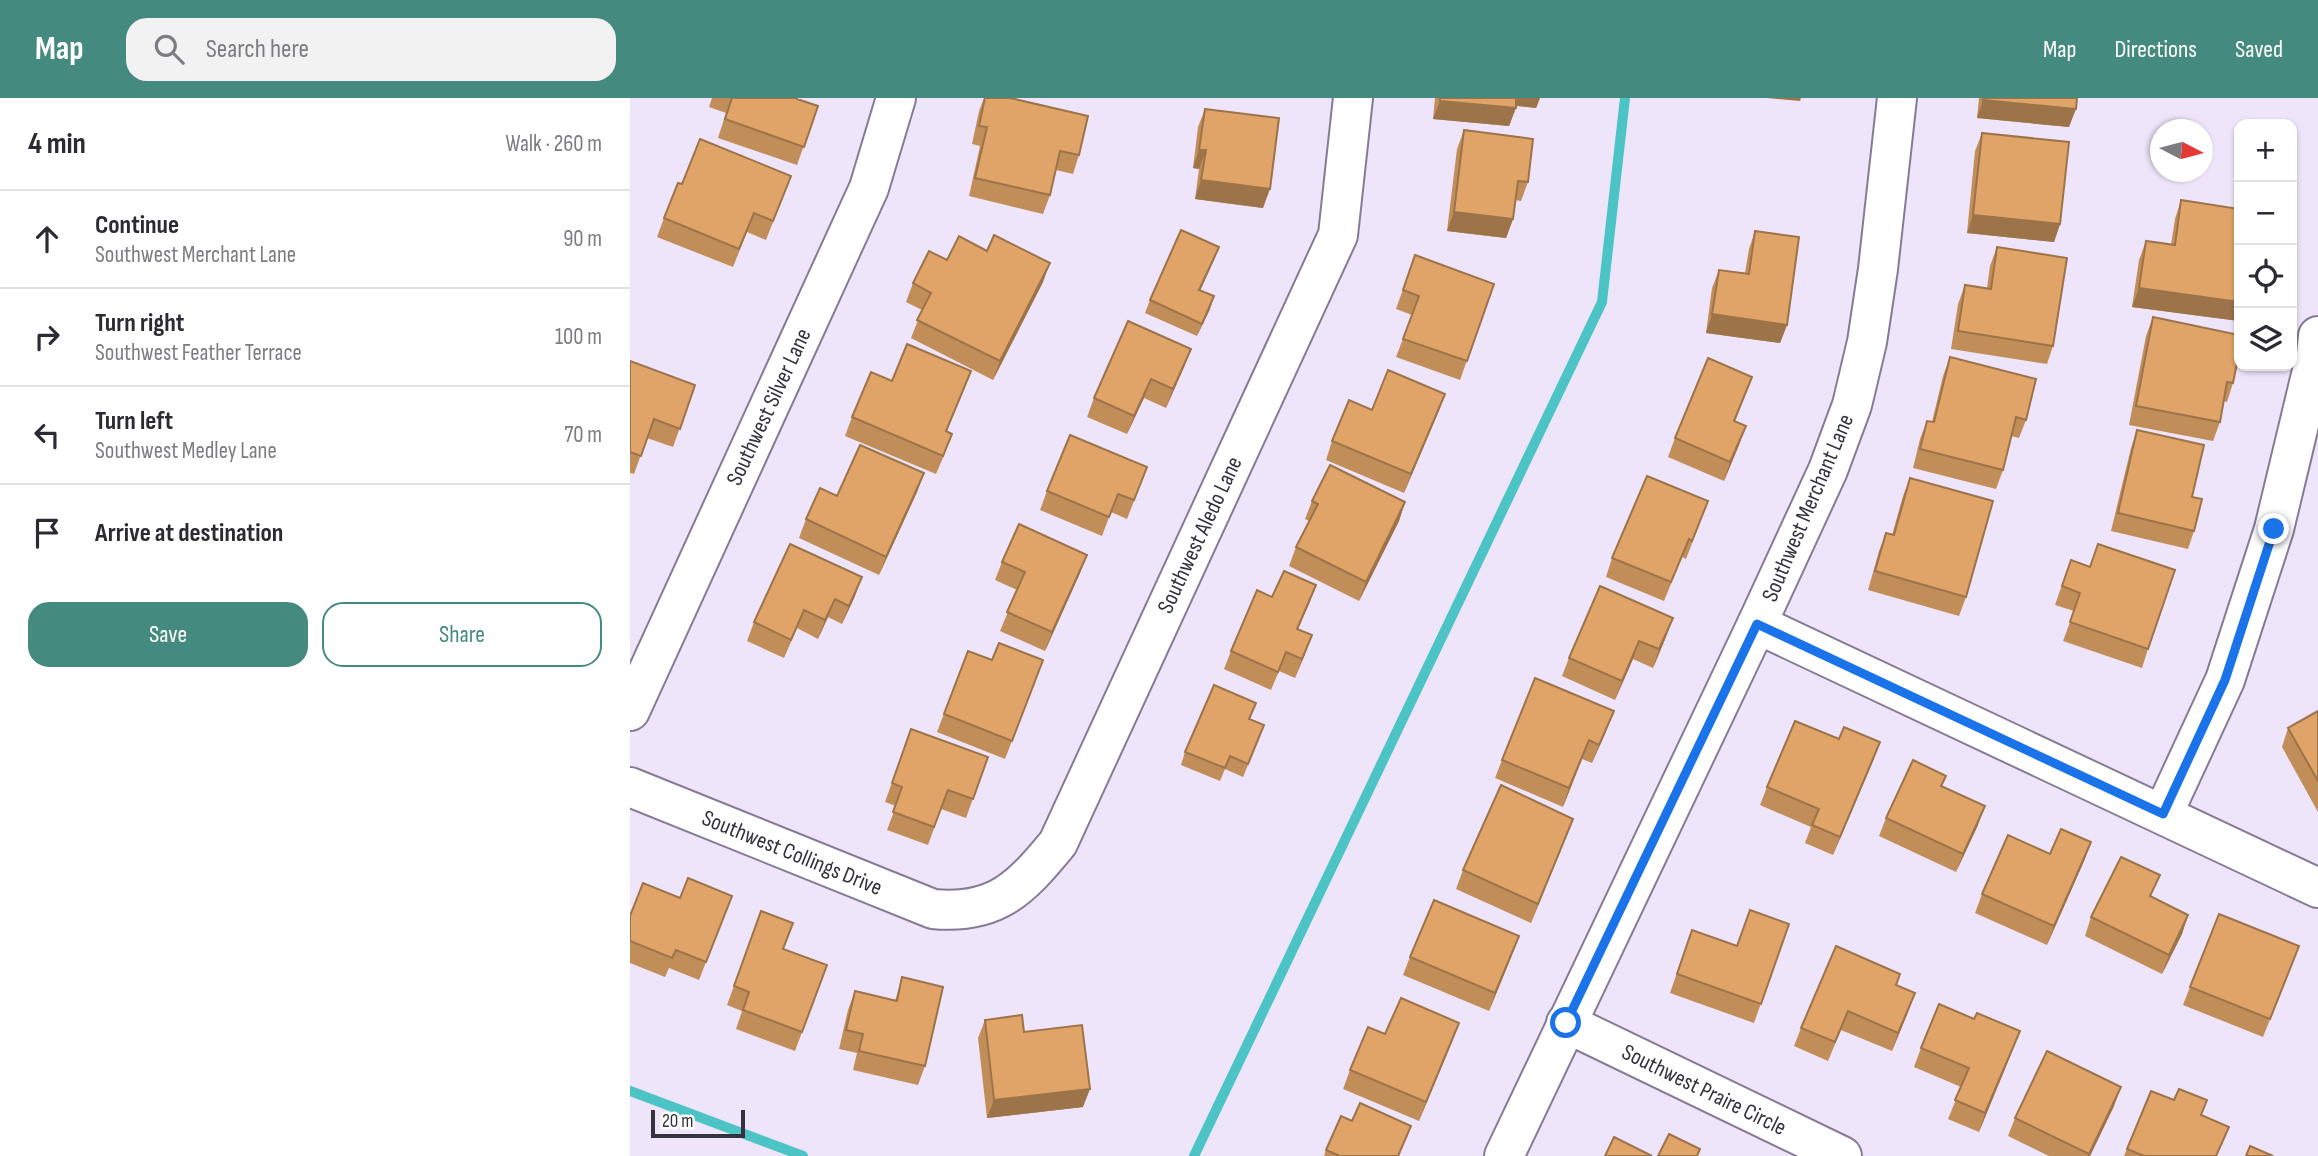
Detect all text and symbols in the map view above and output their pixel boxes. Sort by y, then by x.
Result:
search box [126,18,616,81]
text: Map [35,29,84,69]
icon: search [150,30,188,68]
text: Search here [206,34,309,65]
text: Map [2043,35,2076,64]
text: Directions [2114,35,2197,64]
text: Saved [2235,35,2283,64]
north arrow [2150,119,2213,182]
map controls [2234,119,2297,371]
button: + [2234,119,2297,182]
text: 4 min [28,126,86,162]
text: Walk · 260 m [506,130,602,158]
button: − [2234,182,2297,245]
text: Continue [95,210,179,241]
icon: ahead [28,220,66,258]
text: 90 m [563,225,602,253]
text: Southwest Merchant Lane [95,241,296,269]
button: locate [2234,245,2297,308]
text: Turn right [95,308,184,339]
button: layers [2234,308,2297,371]
icon: right [28,318,66,356]
text: 100 m [555,323,602,351]
street label: Southwest Silver Lane [720,324,818,490]
text: Southwest Feather Terrace [95,339,302,367]
text: Turn left [95,406,173,437]
street label: Southwest Merchant Lane [1756,410,1860,606]
icon: left [28,416,66,454]
text: 70 m [564,421,602,449]
text: Southwest Medley Lane [95,437,277,465]
street label: Southwest Aledo Lane [1151,452,1249,618]
route end [2258,513,2289,544]
icon: arrive [28,514,66,552]
text: Arrive at destination [95,518,283,549]
button: Save [28,602,308,667]
button: Share [322,602,602,667]
street label: Southwest Collings Drive [698,804,886,902]
route start [1550,1007,1581,1038]
street label: Southwest Praire Circle [1617,1038,1791,1142]
scale bar [651,1107,746,1139]
text: 20 m [662,1110,694,1133]

